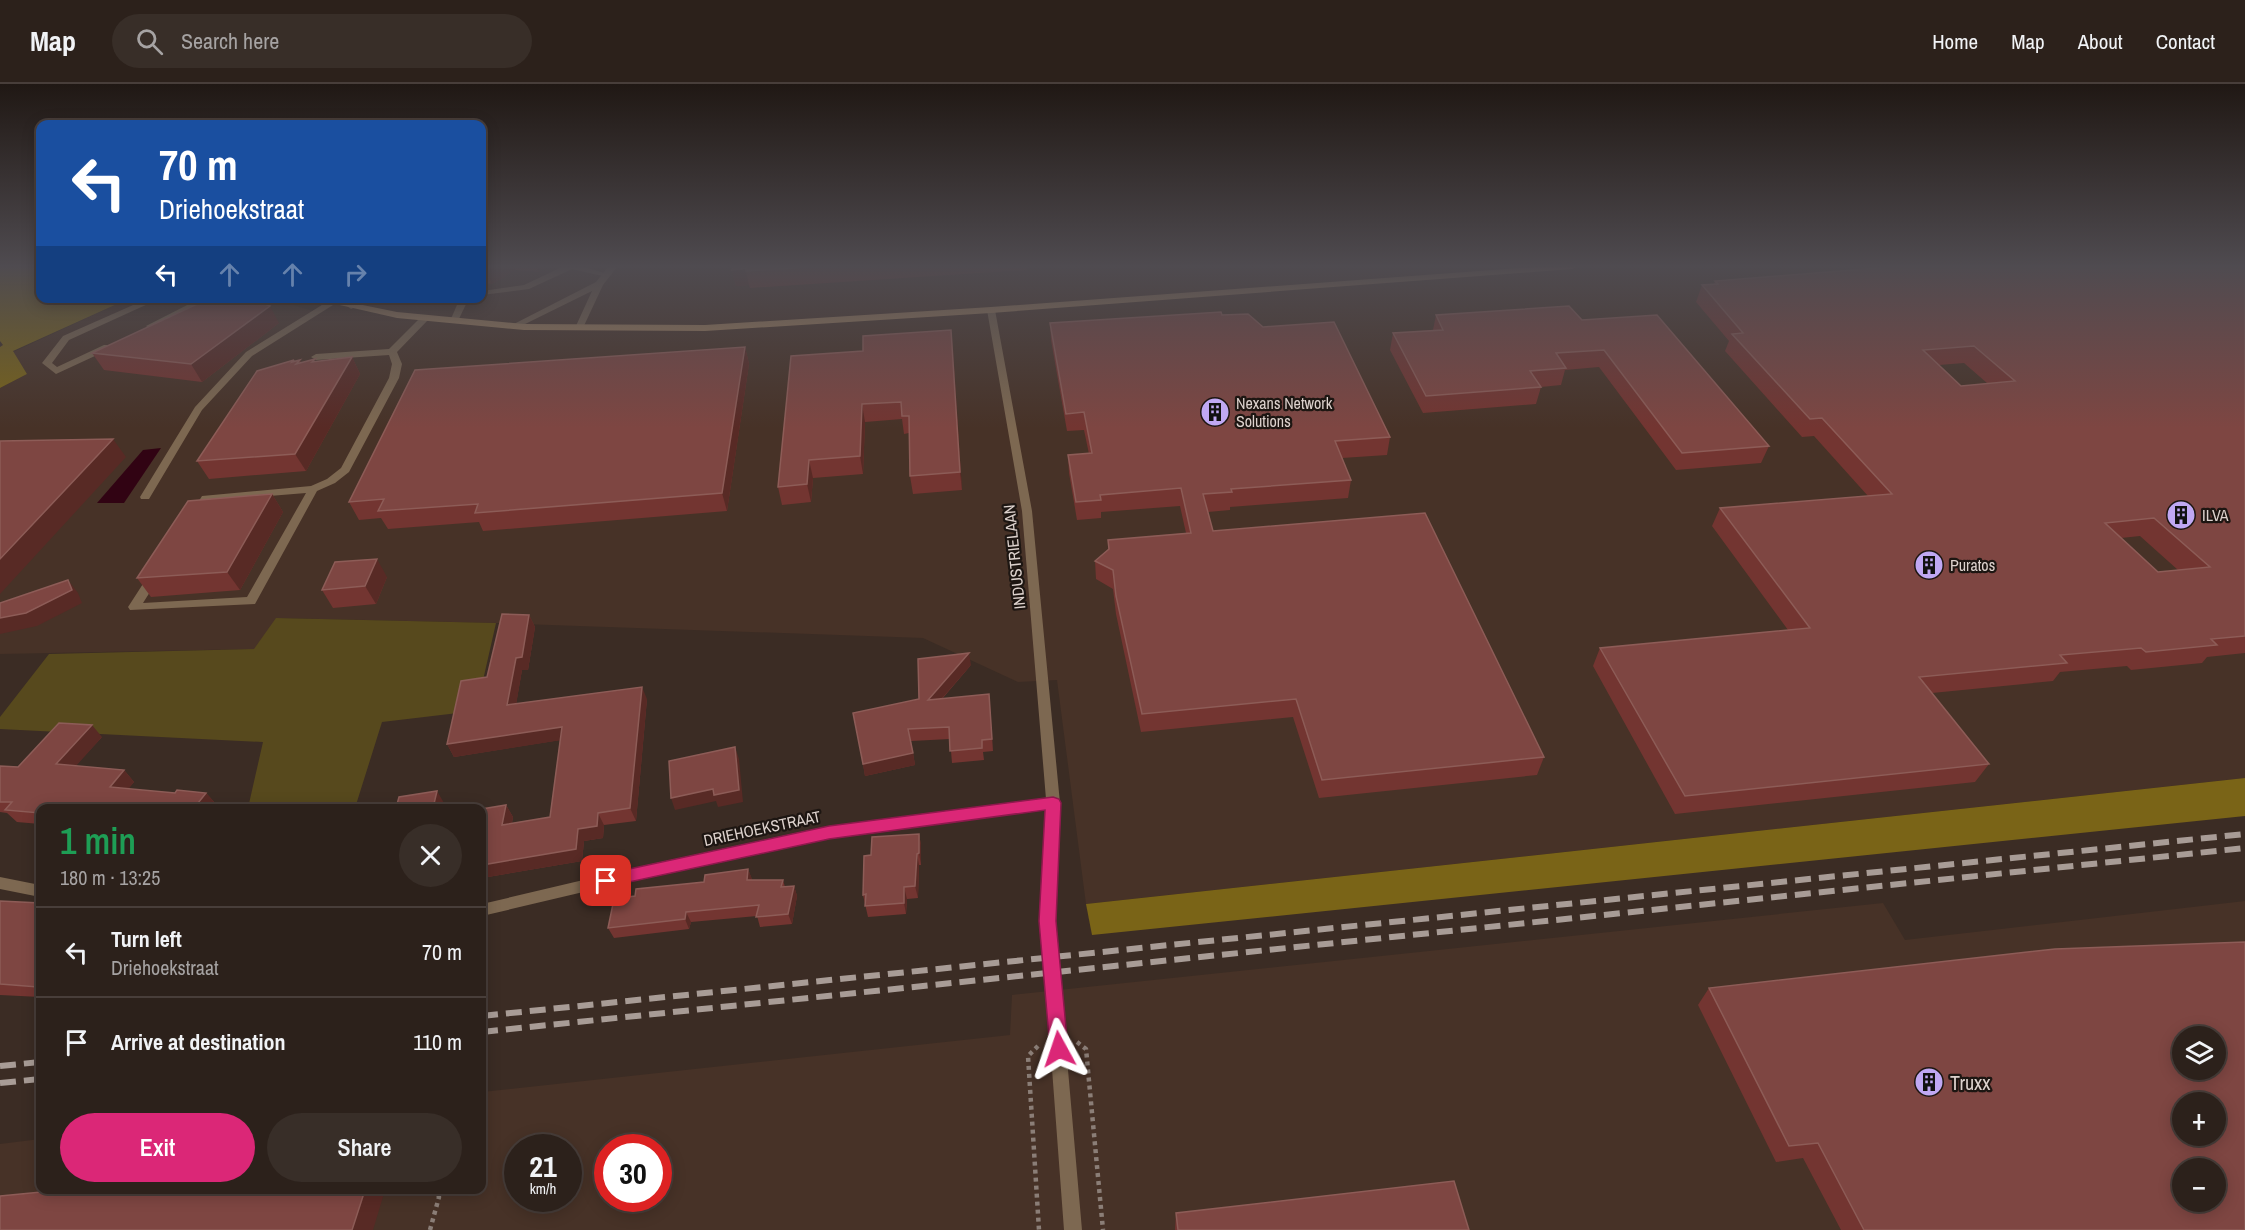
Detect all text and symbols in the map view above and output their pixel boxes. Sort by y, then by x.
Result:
search box [112,14,532,68]
text: Map [30,22,76,60]
icon: search [133,25,166,58]
text: Search here [181,26,279,56]
text: Home [1932,27,1978,56]
text: Map [2011,27,2045,56]
text: About [2078,27,2123,56]
text: Contact [2156,27,2215,56]
text: 70 m [159,137,238,193]
icon: left [60,144,138,222]
text: Driehoekstraat [159,191,304,227]
icon: left [150,258,183,291]
icon: ahead [213,258,246,291]
icon: ahead [276,258,309,291]
icon: right [339,258,372,291]
place label: Nexans Network Solutions [1236,392,1333,432]
building icon: Nexans Network Solutions [1199,396,1231,428]
building icon: ILVA [2165,499,2197,531]
street label: INDUSTRIELAAN [998,504,1030,610]
place label: ILVA [2202,504,2229,526]
building icon: Puratos [1913,549,1945,581]
place label: Puratos [1950,554,1995,576]
street label: DRIEHOEKSTRAAT [701,805,823,851]
text: 1 min [60,817,136,865]
button: close [399,824,462,887]
pin [580,855,631,906]
text: 180 m · 13:25 [60,864,160,891]
icon: arrive [589,864,622,897]
text: Turn left [111,924,182,954]
icon: left [60,936,93,969]
text: 70 m [422,937,462,967]
text: Driehoekstraat [111,954,219,981]
position arrow [1027,1017,1091,1081]
icon: arrive [60,1026,93,1059]
map controls [2172,1026,2226,1212]
button: layers [2172,1026,2226,1080]
text: Arrive at destination [111,1027,285,1057]
text: 110 m [413,1027,462,1057]
building icon: Truxx [1913,1066,1945,1098]
place label: Truxx [1950,1069,1991,1096]
button: + [2172,1092,2226,1146]
button: Exit [60,1113,255,1182]
button: Share [267,1113,462,1182]
speed limit sign: 30 [594,1134,672,1212]
text: 21 [529,1146,557,1186]
button: − [2172,1158,2226,1212]
text: km/h [530,1178,556,1199]

